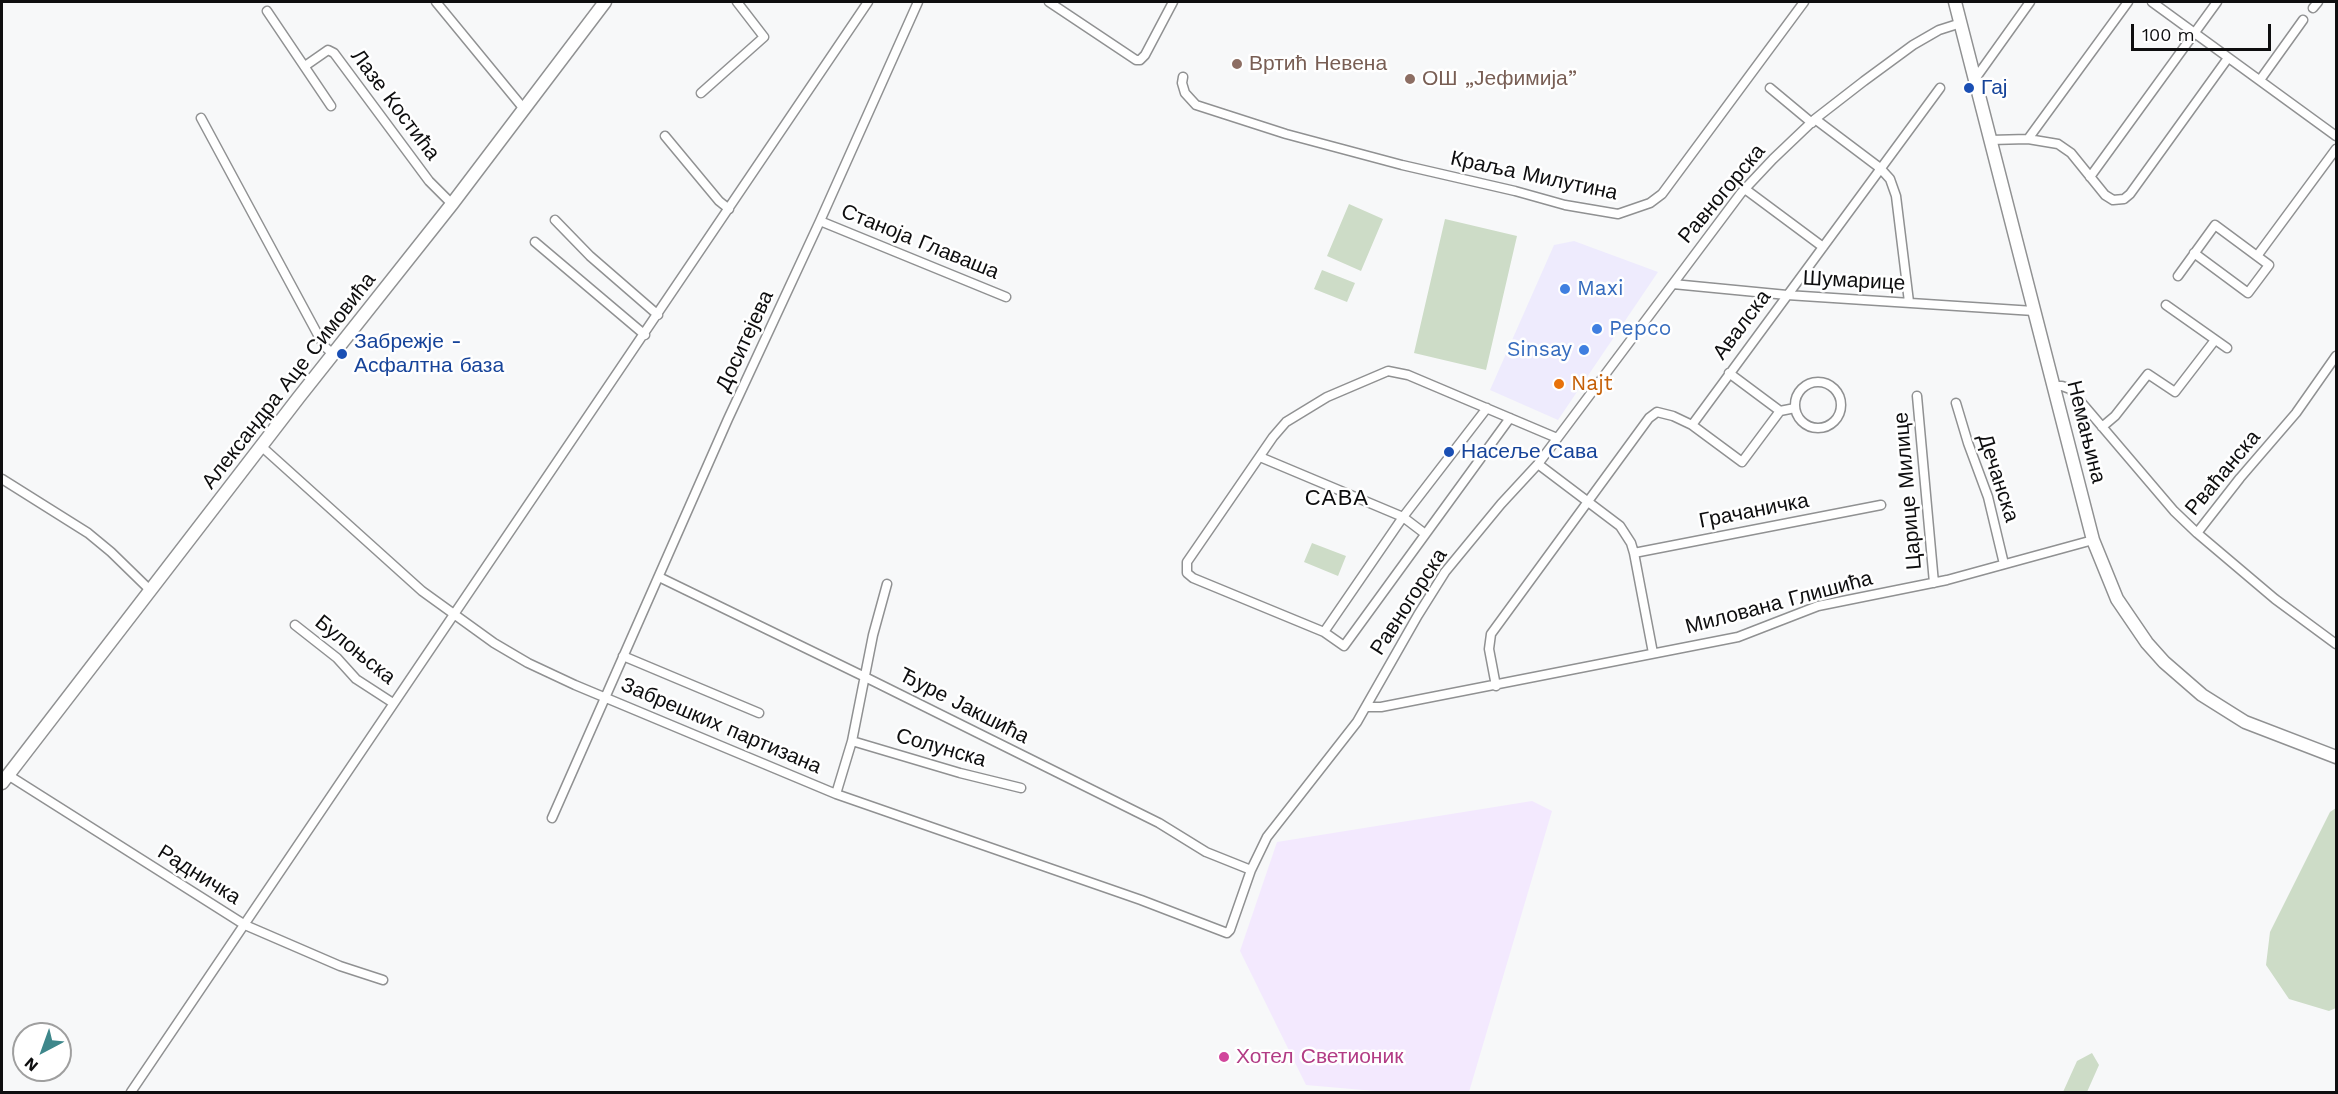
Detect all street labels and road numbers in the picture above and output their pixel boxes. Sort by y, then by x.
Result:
street label: Лазе Костића [345,44,445,166]
street label: Равногорска [1673,139,1771,249]
street label: Краља Милутина [1448,146,1620,206]
street label: Станоја Главаша [837,199,1003,285]
street label: Шумарице [1802,266,1906,296]
street label: Александра Аце Симовића [197,268,381,494]
street label: Авалска [1708,285,1776,365]
street label: Доситејева [711,287,779,395]
street label: Немањина [2061,378,2111,486]
street label: Царице Милице [1889,411,1927,571]
street label: Рваћанска [2180,425,2266,521]
street label: Дечанска [1972,431,2024,525]
street label: Грачаничка [1697,488,1811,534]
street label: Равногорска [1365,544,1453,660]
street label: Милована Глишића [1683,566,1875,640]
street label: Булоњска [310,610,400,690]
street label: Ђуре Јакшића [895,662,1033,750]
street label: Забрешких партизана [617,672,825,780]
street label: Солунска [893,723,989,773]
street label: Радничка [153,840,245,910]

